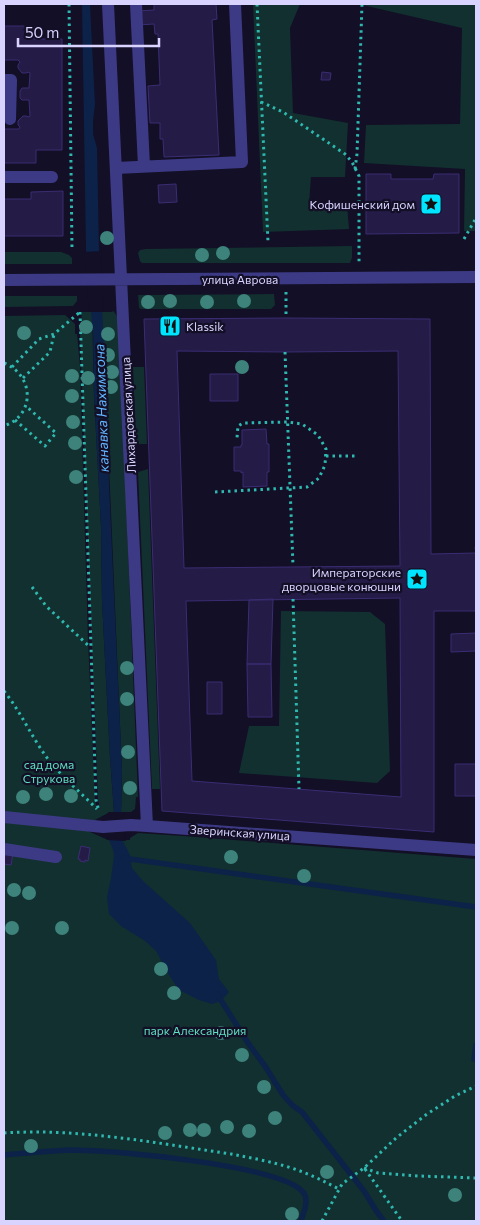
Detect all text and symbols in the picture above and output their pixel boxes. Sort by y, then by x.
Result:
scale bar [18,15,159,47]
text: 50 m [25,23,59,41]
place icon: Кофишенский дом [419,192,443,216]
place label: Кофишенский дом [310,197,415,211]
street label: улица Аврова [202,272,278,286]
restaurant icon: Klassik [158,314,182,338]
place label: Klassik [186,319,224,333]
water label: канавка Нахимсона [90,344,112,472]
street label: Лихардовская улица [118,357,138,473]
place label: Императорские дворцовые конюшни [282,565,401,593]
place icon: Императорские дворцовые конюшни [405,567,429,591]
park label: сад дома Струкова [23,757,75,785]
street label: Зверинская улица [189,822,291,842]
park label: парк Александрия [144,1023,246,1037]

